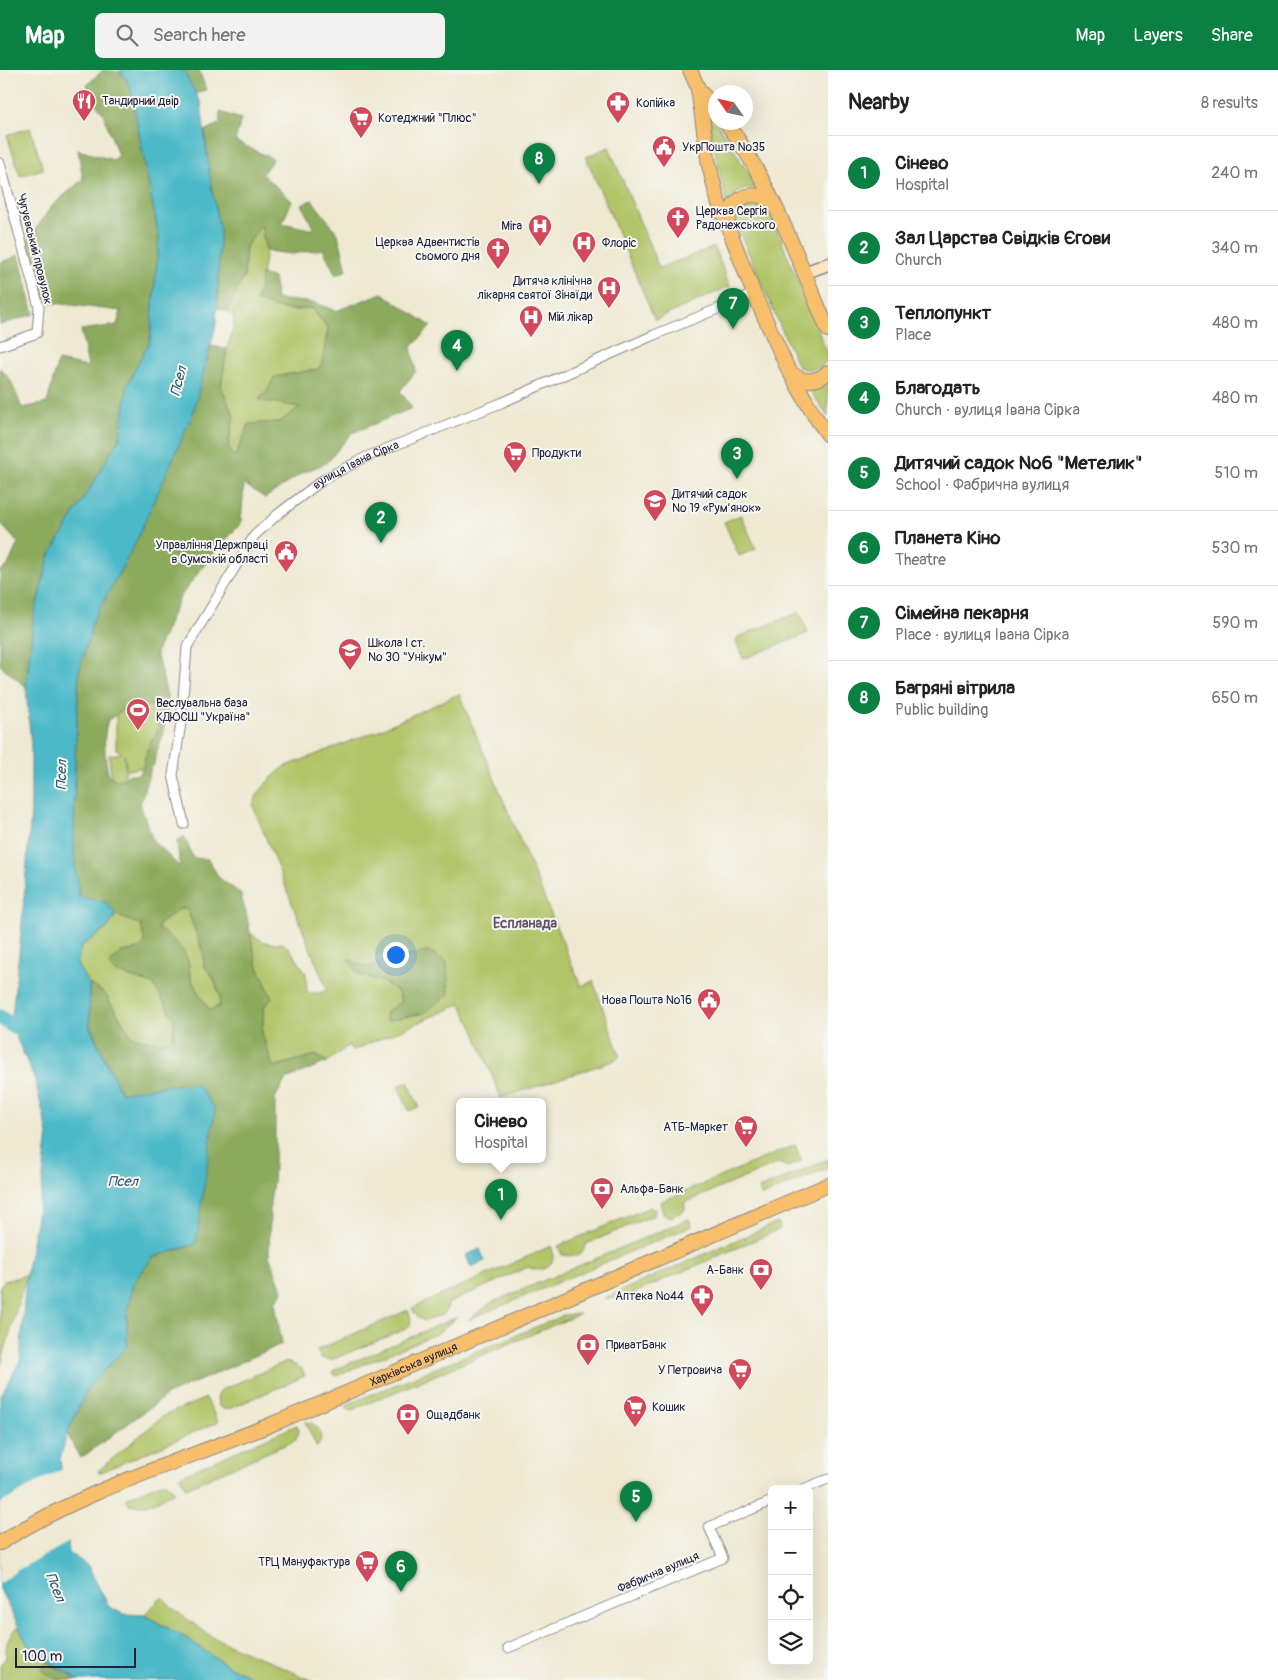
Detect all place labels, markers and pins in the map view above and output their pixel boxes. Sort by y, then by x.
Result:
restaurant icon: Тандирний двір [71,88,97,122]
pharmacy icon: Копійка [605,90,631,124]
place label: Тандирний двір [102,94,179,109]
place label: Копійка [636,96,676,111]
supermarket icon: Котеджний "Плюс" [348,105,374,139]
place label: Котеджний "Плюс" [378,111,477,126]
public building icon: УкрПошта №35 [651,134,677,168]
place label: УкрПошта №35 [682,140,765,155]
pin: 8 [523,143,555,184]
place label: Церква Сергія Радонежського [696,204,776,233]
church icon: Церква Сергія Радонежського [665,205,691,239]
hospital icon: Mira [527,213,553,247]
place label: Mira [501,219,522,234]
hospital icon: Флоріс [571,230,597,264]
place label: Церква Адвентистів сьомого дня [376,235,480,264]
church icon: Церква Адвентистів сьомого дня [485,236,511,270]
place label: Флоріс [602,236,637,251]
place label: Дитяча клінічна лікарня святої Зінаїди [478,274,593,303]
hospital icon: Дитяча клінічна лікарня святої Зінаїди [596,275,622,309]
pin: 7 [717,288,749,329]
hospital icon: Мій лікар [518,304,544,338]
place label: Мій лікар [548,310,593,325]
pin: 4 [441,330,473,371]
pin: 3 [721,438,753,479]
supermarket icon: Продукти [502,440,528,474]
place label: Продукти [532,446,582,461]
place label: Дитячий садок № 19 «Рум’янок» [671,487,761,516]
school or university icon: Дитячий садок № 19 «Рум’янок» [642,488,668,522]
pin: 2 [365,502,397,543]
place label: Управління Держпраці в Сумській області [155,538,268,567]
public building icon: Управління Держпраці в Сумській області [273,539,299,573]
place label: Школа І ст. № 30 "Унікум" [368,636,447,665]
school or university icon: Школа І ст. № 30 "Унікум" [337,637,363,671]
place label: Веслувальна база КДЮСШ "Україна" [156,696,250,725]
sports icon: Веслувальна база КДЮСШ "Україна" [125,697,151,731]
public building icon: Нова Пошта №16 [696,987,722,1021]
place label: Нова Пошта №16 [601,993,692,1008]
supermarket icon: АТБ-Маркет [733,1114,759,1148]
place label: АТБ-Маркет [663,1120,728,1135]
bank icon: Альфа-Банк [589,1176,615,1210]
pin: 1 [485,1179,517,1220]
place label: Альфа-Банк [620,1182,684,1197]
bank icon: А-Банк [748,1257,774,1291]
place label: А-Банк [706,1263,744,1278]
pharmacy icon: Аптека №44 [689,1283,715,1317]
place label: Аптека №44 [615,1289,684,1304]
bank icon: ПриватБанк [575,1332,601,1366]
place label: ПриватБанк [606,1338,667,1353]
supermarket icon: У Петровича [727,1357,753,1391]
place label: У Петровича [658,1363,722,1378]
supermarket icon: Кошик [622,1394,648,1428]
place label: Кошик [652,1400,685,1415]
bank icon: Ощадбанк [395,1402,421,1436]
place label: Ощадбанк [426,1408,481,1423]
pin: 5 [620,1481,652,1522]
supermarket icon: ТРЦ Мануфактура [354,1549,380,1583]
pin: 6 [385,1551,417,1592]
place label: ТРЦ Мануфактура [258,1555,350,1570]

